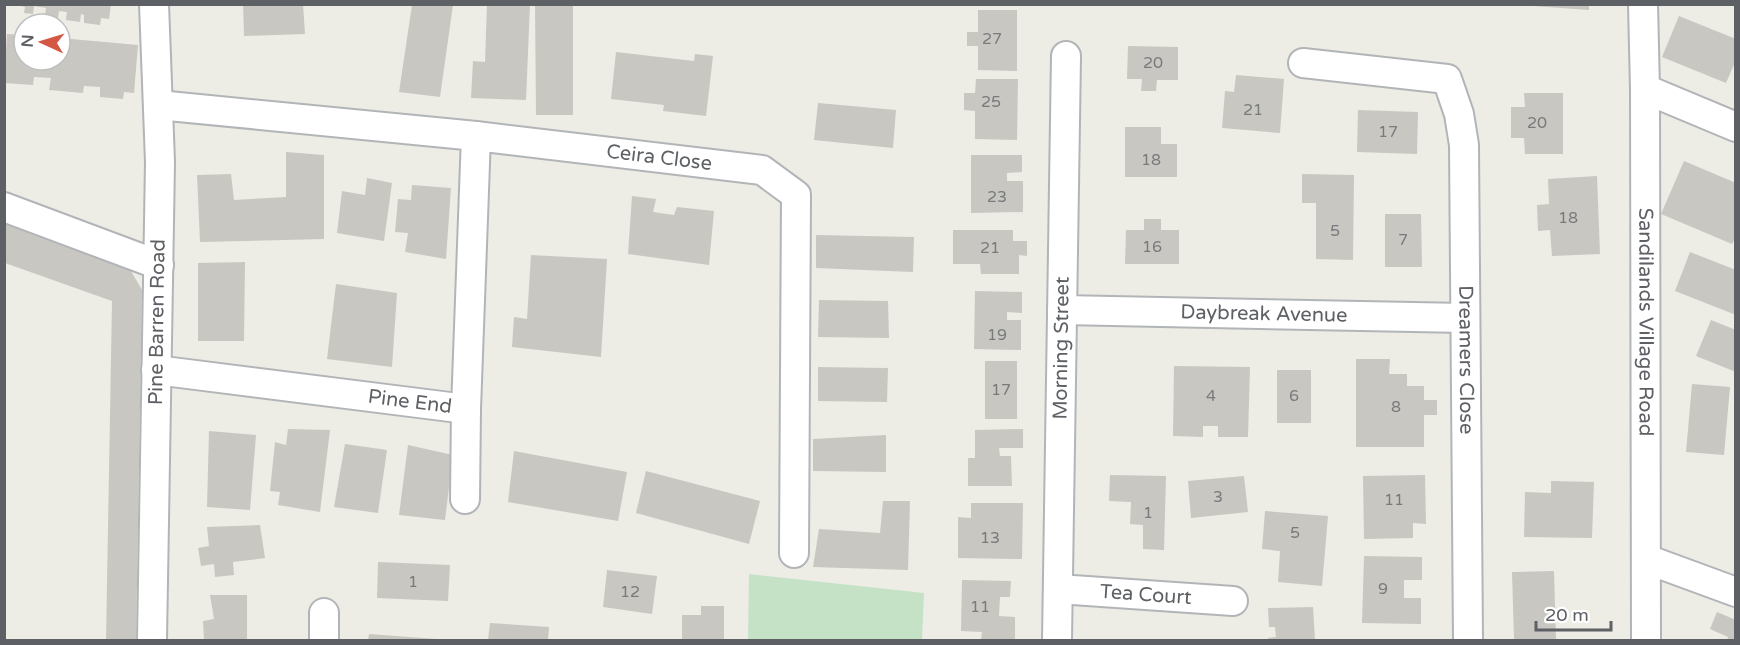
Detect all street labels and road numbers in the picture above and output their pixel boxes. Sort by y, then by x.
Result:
street label: Ceira Close [605,140,713,176]
street label: Sandilands Village Road [1633,208,1658,436]
street label: Pine Barren Road [144,239,171,405]
street label: Morning Street [1048,276,1075,420]
street label: Dreamers Close [1453,285,1478,434]
street label: Daybreak Avenue [1180,300,1348,328]
street label: Pine End [367,385,453,419]
street label: Tea Court [1099,580,1193,610]

